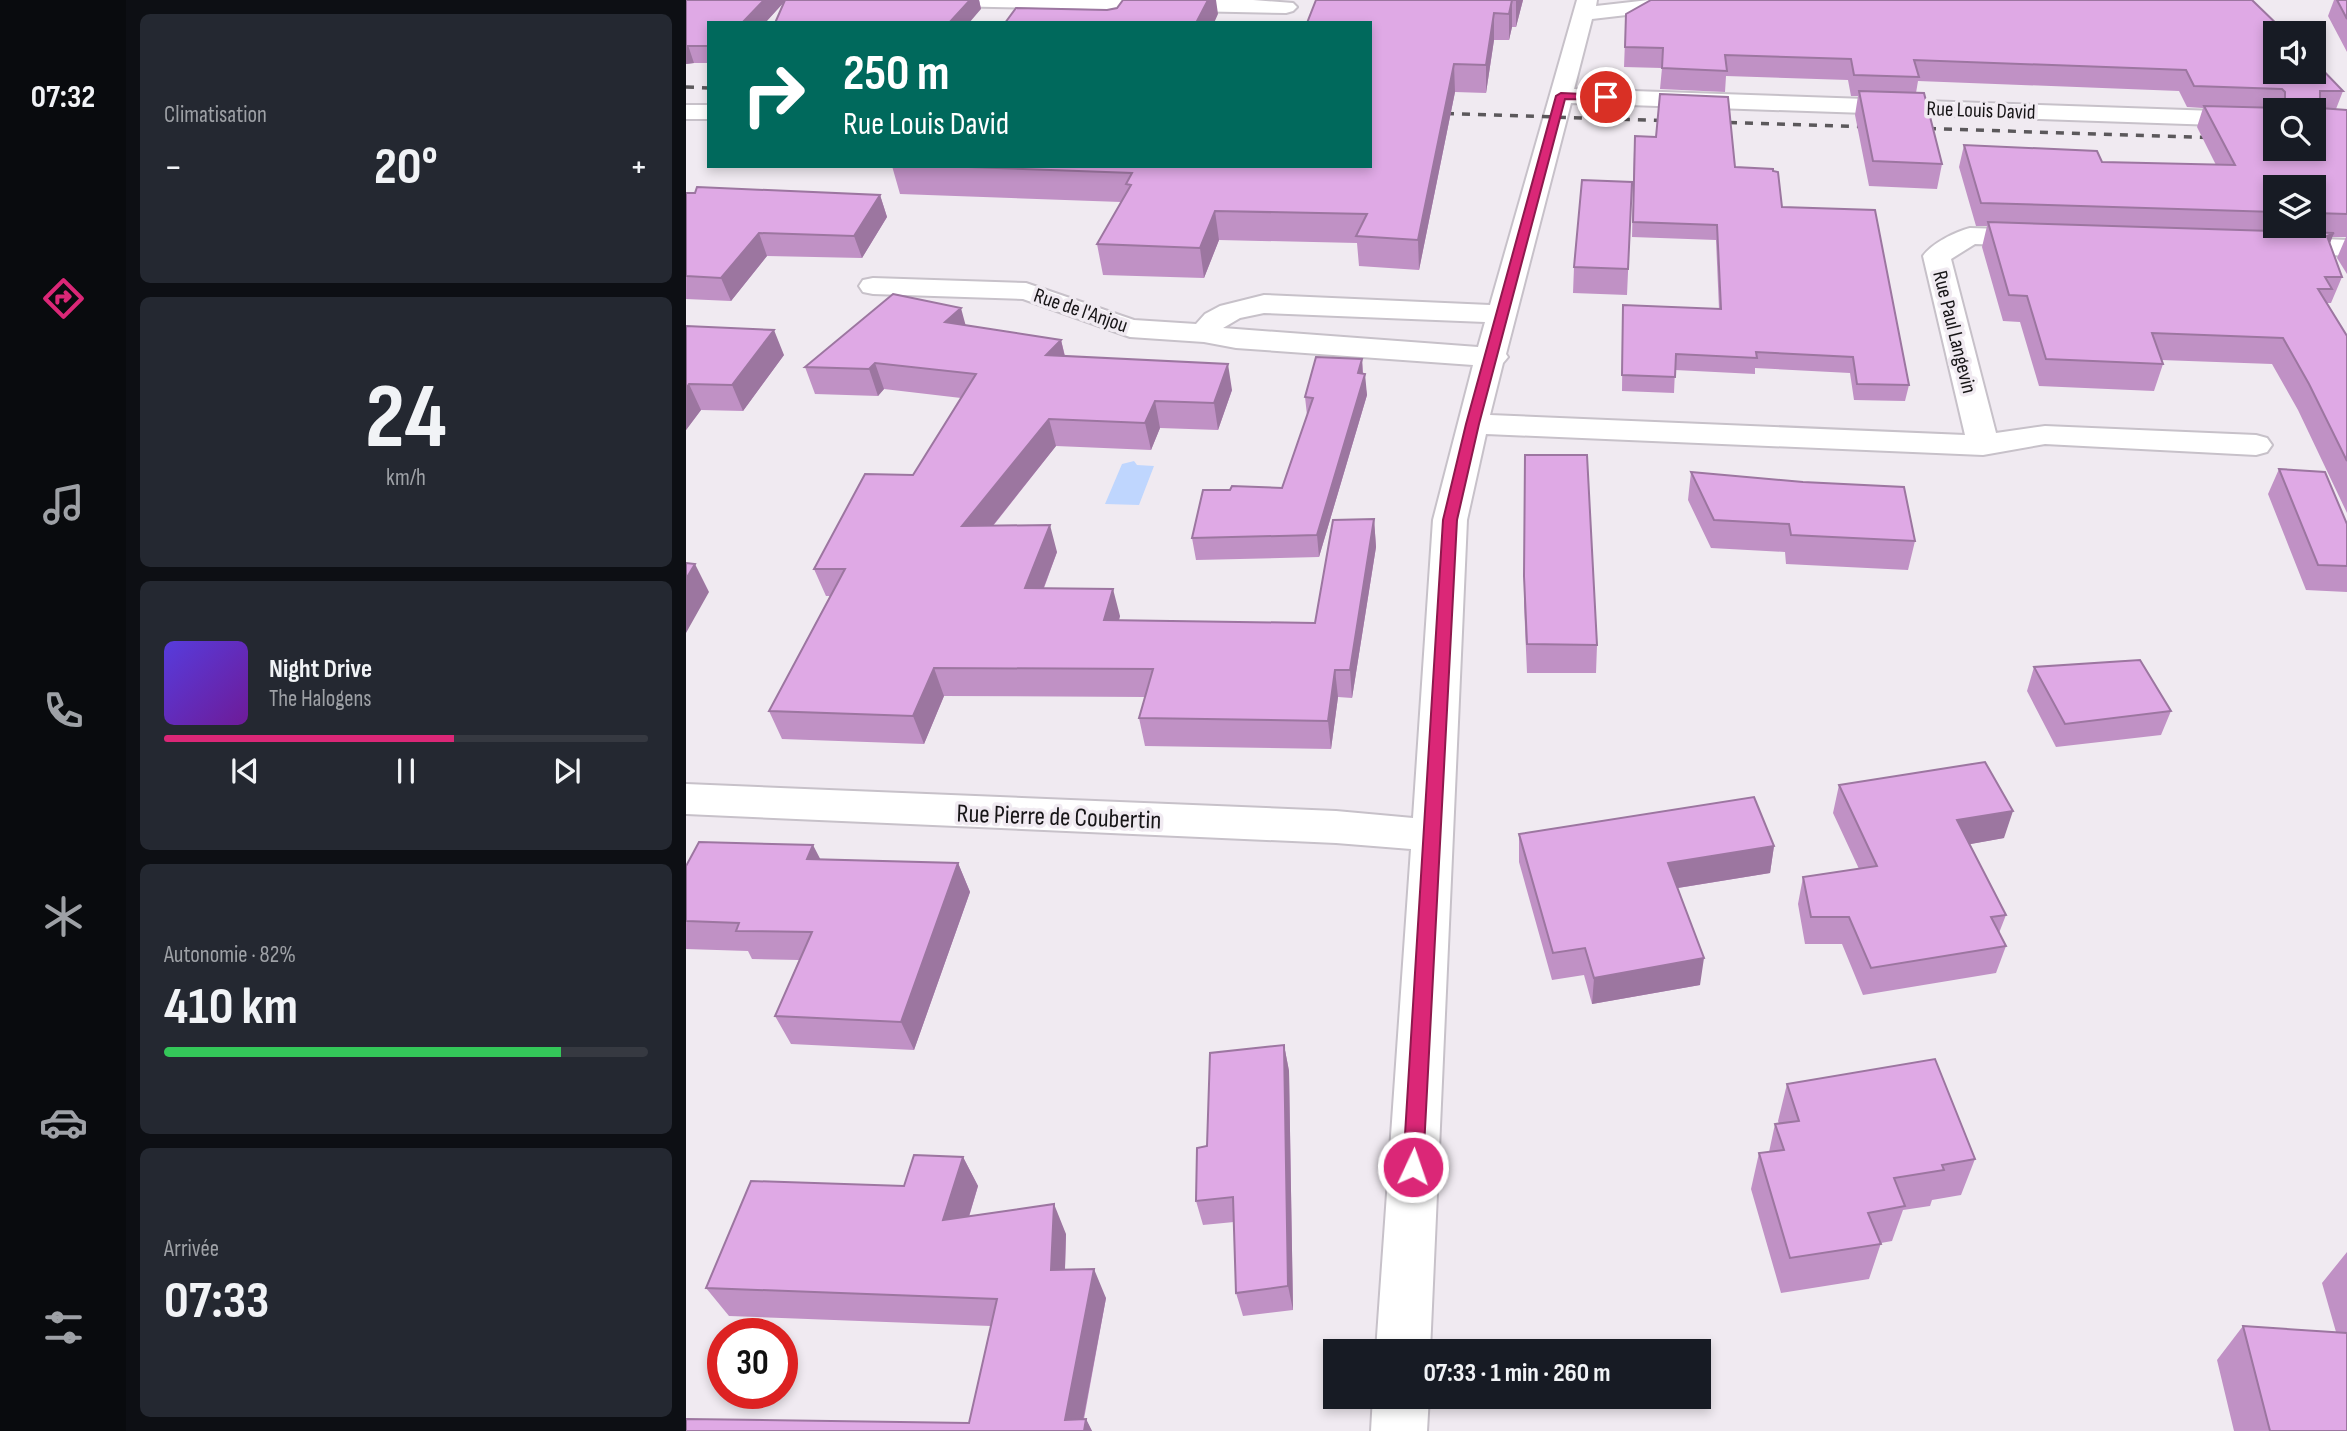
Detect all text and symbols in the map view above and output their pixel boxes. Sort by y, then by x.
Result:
map controls [2263,21,2326,238]
button: sound [2263,21,2326,84]
text: 250 m [843,45,949,104]
icon: right [728,49,819,140]
pin [1576,67,1636,127]
text: 07:32 [31,78,95,117]
icon: arrive [1587,78,1625,116]
street label: Rue Louis David [1926,96,2036,125]
button: search [2263,98,2326,161]
text: Climatisation [164,101,267,129]
text: Rue Louis David [843,105,1009,144]
text: 20° [374,136,438,199]
text: − [164,145,183,190]
text: + [629,145,648,190]
button: layers [2263,175,2326,238]
street label: Rue Paul Langevin [1927,268,1982,396]
icon: directions [39,274,88,323]
street label: Rue de l'Anjou [1031,283,1131,338]
text: 24 [365,364,447,473]
text: km/h [386,464,426,492]
icon: music [39,480,88,529]
text: Night Drive [269,654,372,685]
text: The Halogens [269,685,372,713]
icon: phone [39,686,88,735]
icon: previous [226,752,264,790]
icon: pause [387,752,425,790]
icon: next [548,752,586,790]
street label: Rue Pierre de Coubertin [956,798,1162,837]
icon: climate [39,892,88,941]
text: Autonomie · 82% [164,941,296,969]
text: 410 km [164,976,298,1039]
icon: car [39,1098,88,1147]
position arrow [1376,1130,1450,1204]
text: Arrivée [164,1235,219,1263]
text: 07:33 [164,1270,269,1333]
icon: filters [39,1303,88,1352]
speed limit sign: 30 [707,1318,798,1409]
text: 07:33 · 1 min · 260 m [1424,1358,1610,1389]

